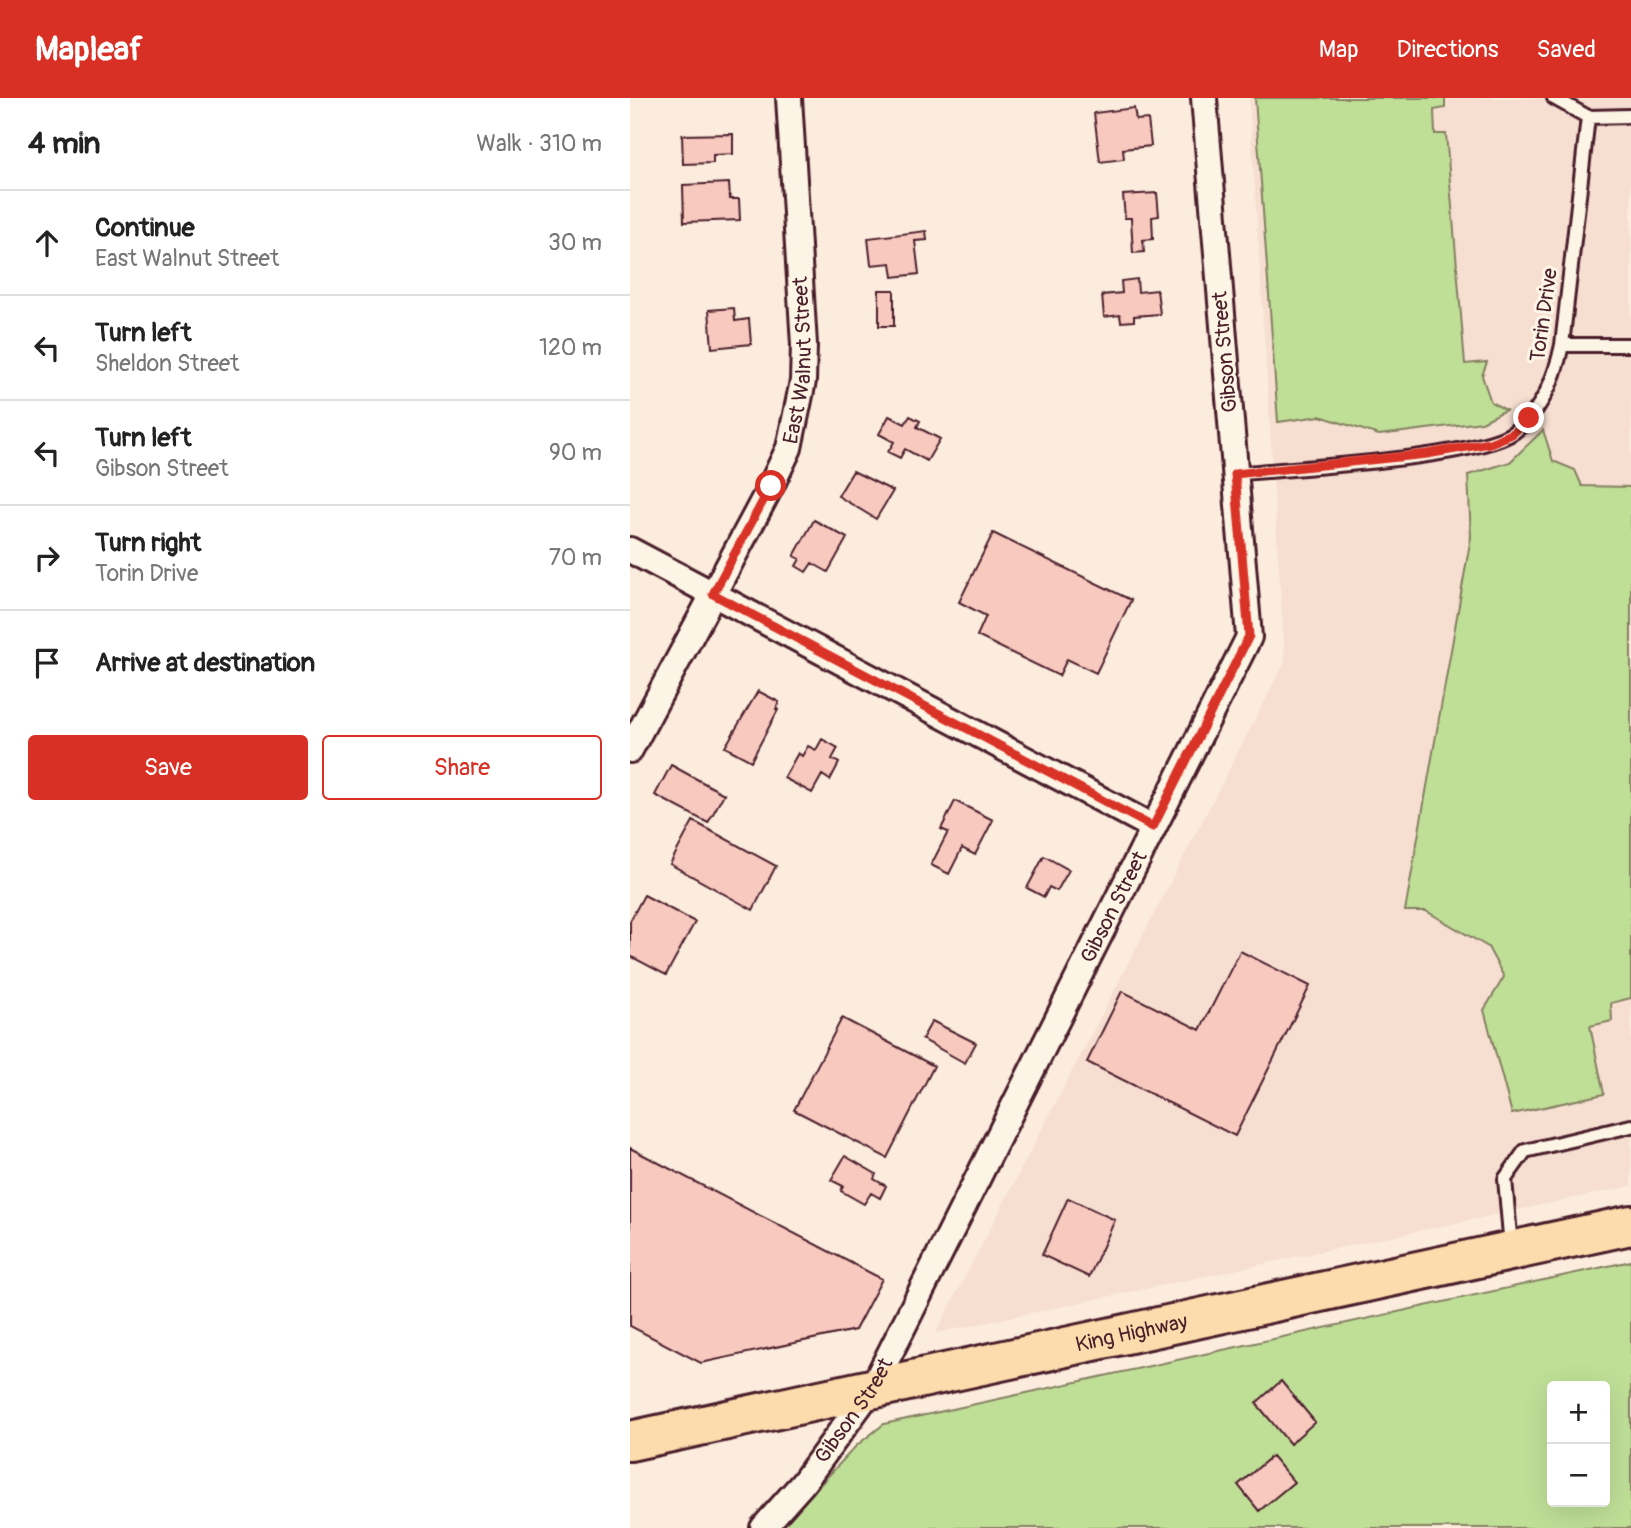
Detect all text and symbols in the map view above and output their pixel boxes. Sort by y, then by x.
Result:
text: Mapleaf [35,29,143,70]
text: Map [1319,35,1359,64]
text: Directions [1397,35,1498,64]
text: Saved [1536,35,1596,64]
text: 4 min [28,125,101,162]
text: Walk · 310 m [476,129,602,158]
text: Continue [95,212,195,244]
icon: ahead [28,224,66,262]
text: 30 m [548,228,602,257]
text: East Walnut Street [95,244,279,273]
street label: Torin Drive [1524,266,1564,364]
street label: East Walnut Street [777,275,818,446]
street label: Gibson Street [1206,290,1244,414]
text: Turn left [95,317,191,349]
icon: left [28,329,66,367]
text: 120 m [539,333,602,362]
text: Sheldon Street [95,349,239,378]
route end [1513,402,1544,433]
text: Turn left [95,422,191,454]
icon: left [28,434,66,472]
text: 90 m [549,438,602,467]
text: Gibson Street [95,454,228,483]
route start [755,470,786,501]
text: Turn right [95,527,201,559]
icon: right [28,539,66,577]
text: 70 m [549,543,602,572]
text: Torin Drive [95,559,198,588]
icon: arrive [28,644,66,682]
text: Arrive at destination [95,647,315,679]
button: Save [28,735,308,800]
button: Share [322,735,602,800]
street label: Gibson Street [1074,846,1153,968]
street label: King Highway [1073,1308,1190,1358]
street label: Gibson Street [808,1353,899,1468]
map controls [1547,1381,1610,1507]
button: + [1547,1381,1610,1444]
button: − [1547,1444,1610,1507]

